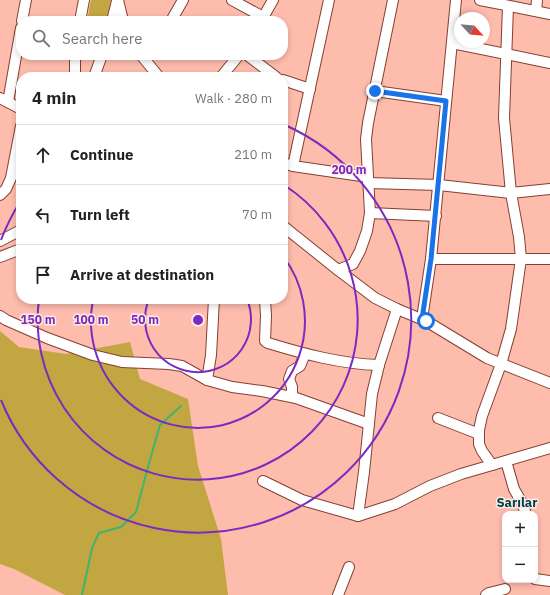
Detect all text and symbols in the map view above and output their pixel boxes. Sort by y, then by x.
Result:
north arrow [454,12,490,48]
search box [16,16,288,60]
icon: search [30,27,52,49]
text: Search here [62,29,142,48]
route end [366,82,384,100]
text: 4 min [32,87,76,109]
text: Walk · 280 m [195,90,272,107]
icon: ahead [32,144,54,166]
text: Continue [70,145,134,164]
text: 210 m [234,146,272,163]
text: 200 m [331,162,367,177]
icon: left [32,204,54,226]
text: Turn left [70,205,130,224]
text: 70 m [242,206,272,223]
icon: arrive [32,264,54,286]
text: Arrive at destination [70,265,214,284]
text: 150 m [20,312,56,327]
text: 100 m [73,312,109,327]
text: 50 m [131,312,159,327]
route start [417,312,435,330]
centre of rings [191,313,205,327]
district label: Sarılar [496,494,538,511]
map controls [502,511,538,583]
button: + [502,511,538,547]
button: − [502,547,538,583]

